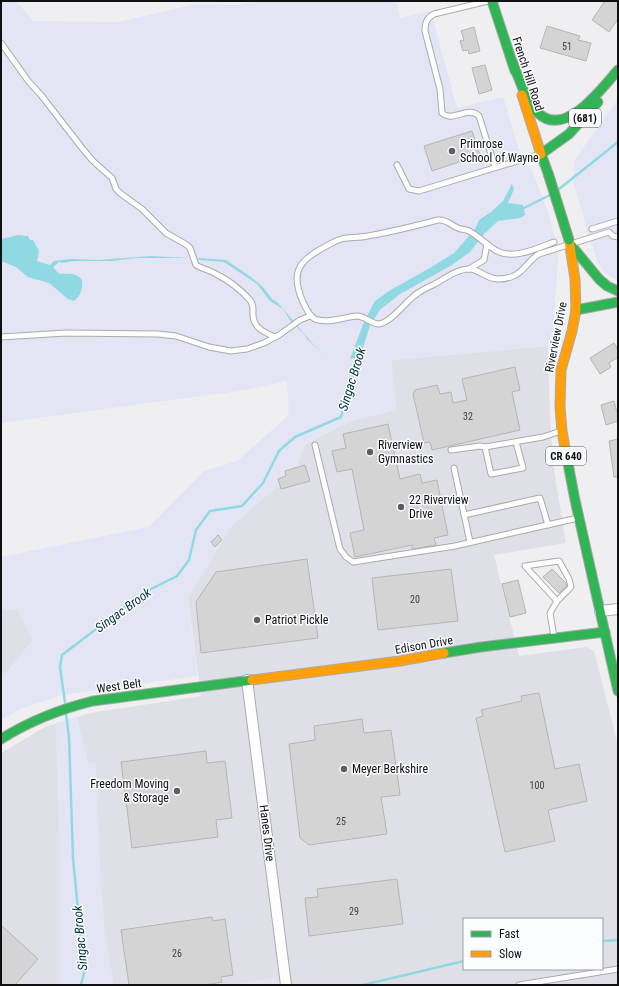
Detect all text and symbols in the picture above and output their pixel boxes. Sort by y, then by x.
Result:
street label: French Hill Road [509,35,547,113]
house number: 51 [562,41,572,52]
road number: (681) [569,109,601,127]
place label: Primrose School of Wayne [460,137,539,165]
marker: Primrose School of Wayne [447,146,457,156]
street label: Riverview Drive [542,300,570,373]
water label: Singac Brook [335,345,369,413]
house number: 32 [463,411,473,422]
place label: Riverview Gymnastics [378,438,433,466]
marker: Riverview Gymnastics [365,447,375,457]
road number: CR 640 [546,447,586,465]
place label: 22 Riverview Drive [409,493,469,521]
marker: 22 Riverview Drive [396,502,406,512]
water label: Singac Brook [92,584,154,635]
house number: 20 [410,594,420,605]
place label: Patriot Pickle [265,613,329,627]
marker: Patriot Pickle [252,615,262,625]
street label: Edison Drive [394,633,454,657]
street label: West Belt [96,676,143,696]
place label: Meyer Berkshire [352,762,428,776]
marker: Meyer Berkshire [339,764,349,774]
place label: Freedom Moving & Storage [90,777,169,805]
house number: 100 [530,780,544,791]
marker: Freedom Moving & Storage [172,786,182,796]
street label: Hanes Drive [257,804,277,862]
house number: 25 [336,816,346,827]
water label: Singac Brook [70,904,90,971]
house number: 29 [349,906,359,917]
legend [463,918,603,970]
text: Fast [499,927,520,941]
text: Slow [499,947,522,961]
house number: 26 [172,948,182,959]

